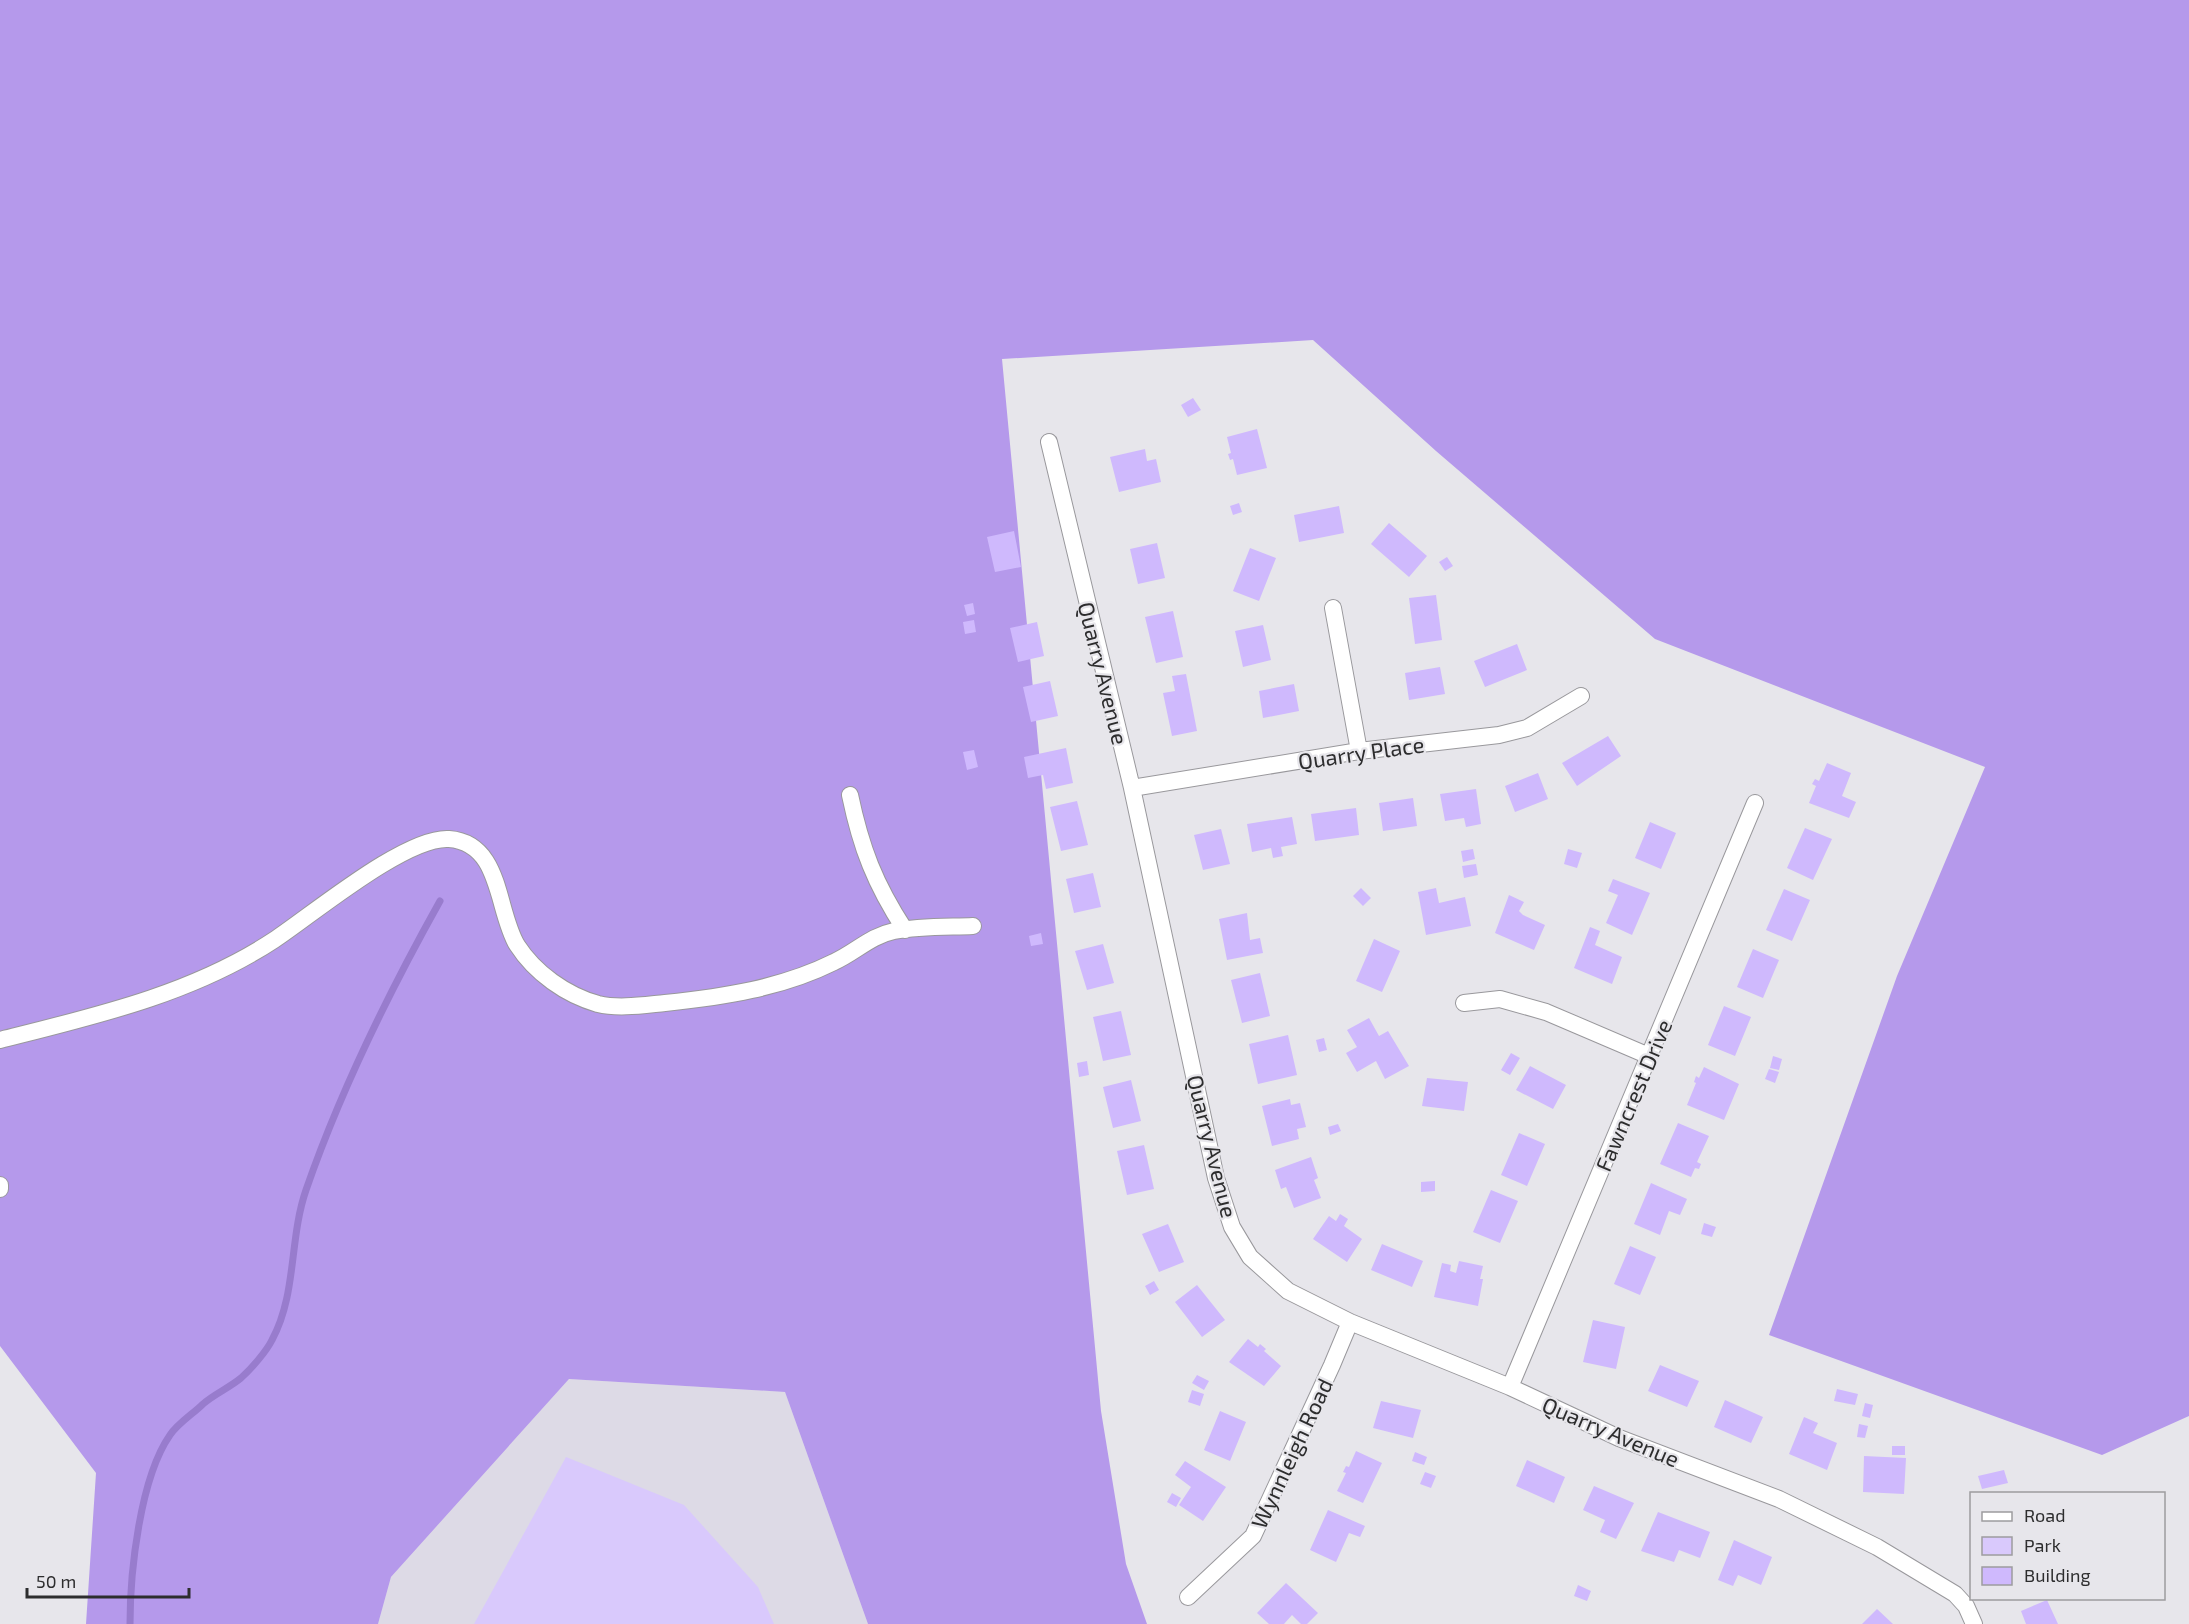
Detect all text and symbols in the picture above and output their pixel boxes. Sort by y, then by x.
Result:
street label: Quarry Avenue [1073,599,1134,747]
street label: Quarry Place [1296,730,1426,775]
street label: Fawncrest Drive [1589,1015,1677,1175]
street label: Quarry Avenue [1182,1072,1243,1220]
street label: Wynnleigh Road [1245,1374,1337,1532]
street label: Quarry Avenue [1538,1390,1683,1472]
legend [1970,1492,2165,1600]
text: Road [2024,1504,2065,1526]
text: Park [2024,1534,2061,1556]
scale bar [27,1561,189,1599]
text: Building [2024,1564,2091,1586]
text: 50 m [36,1570,76,1592]

